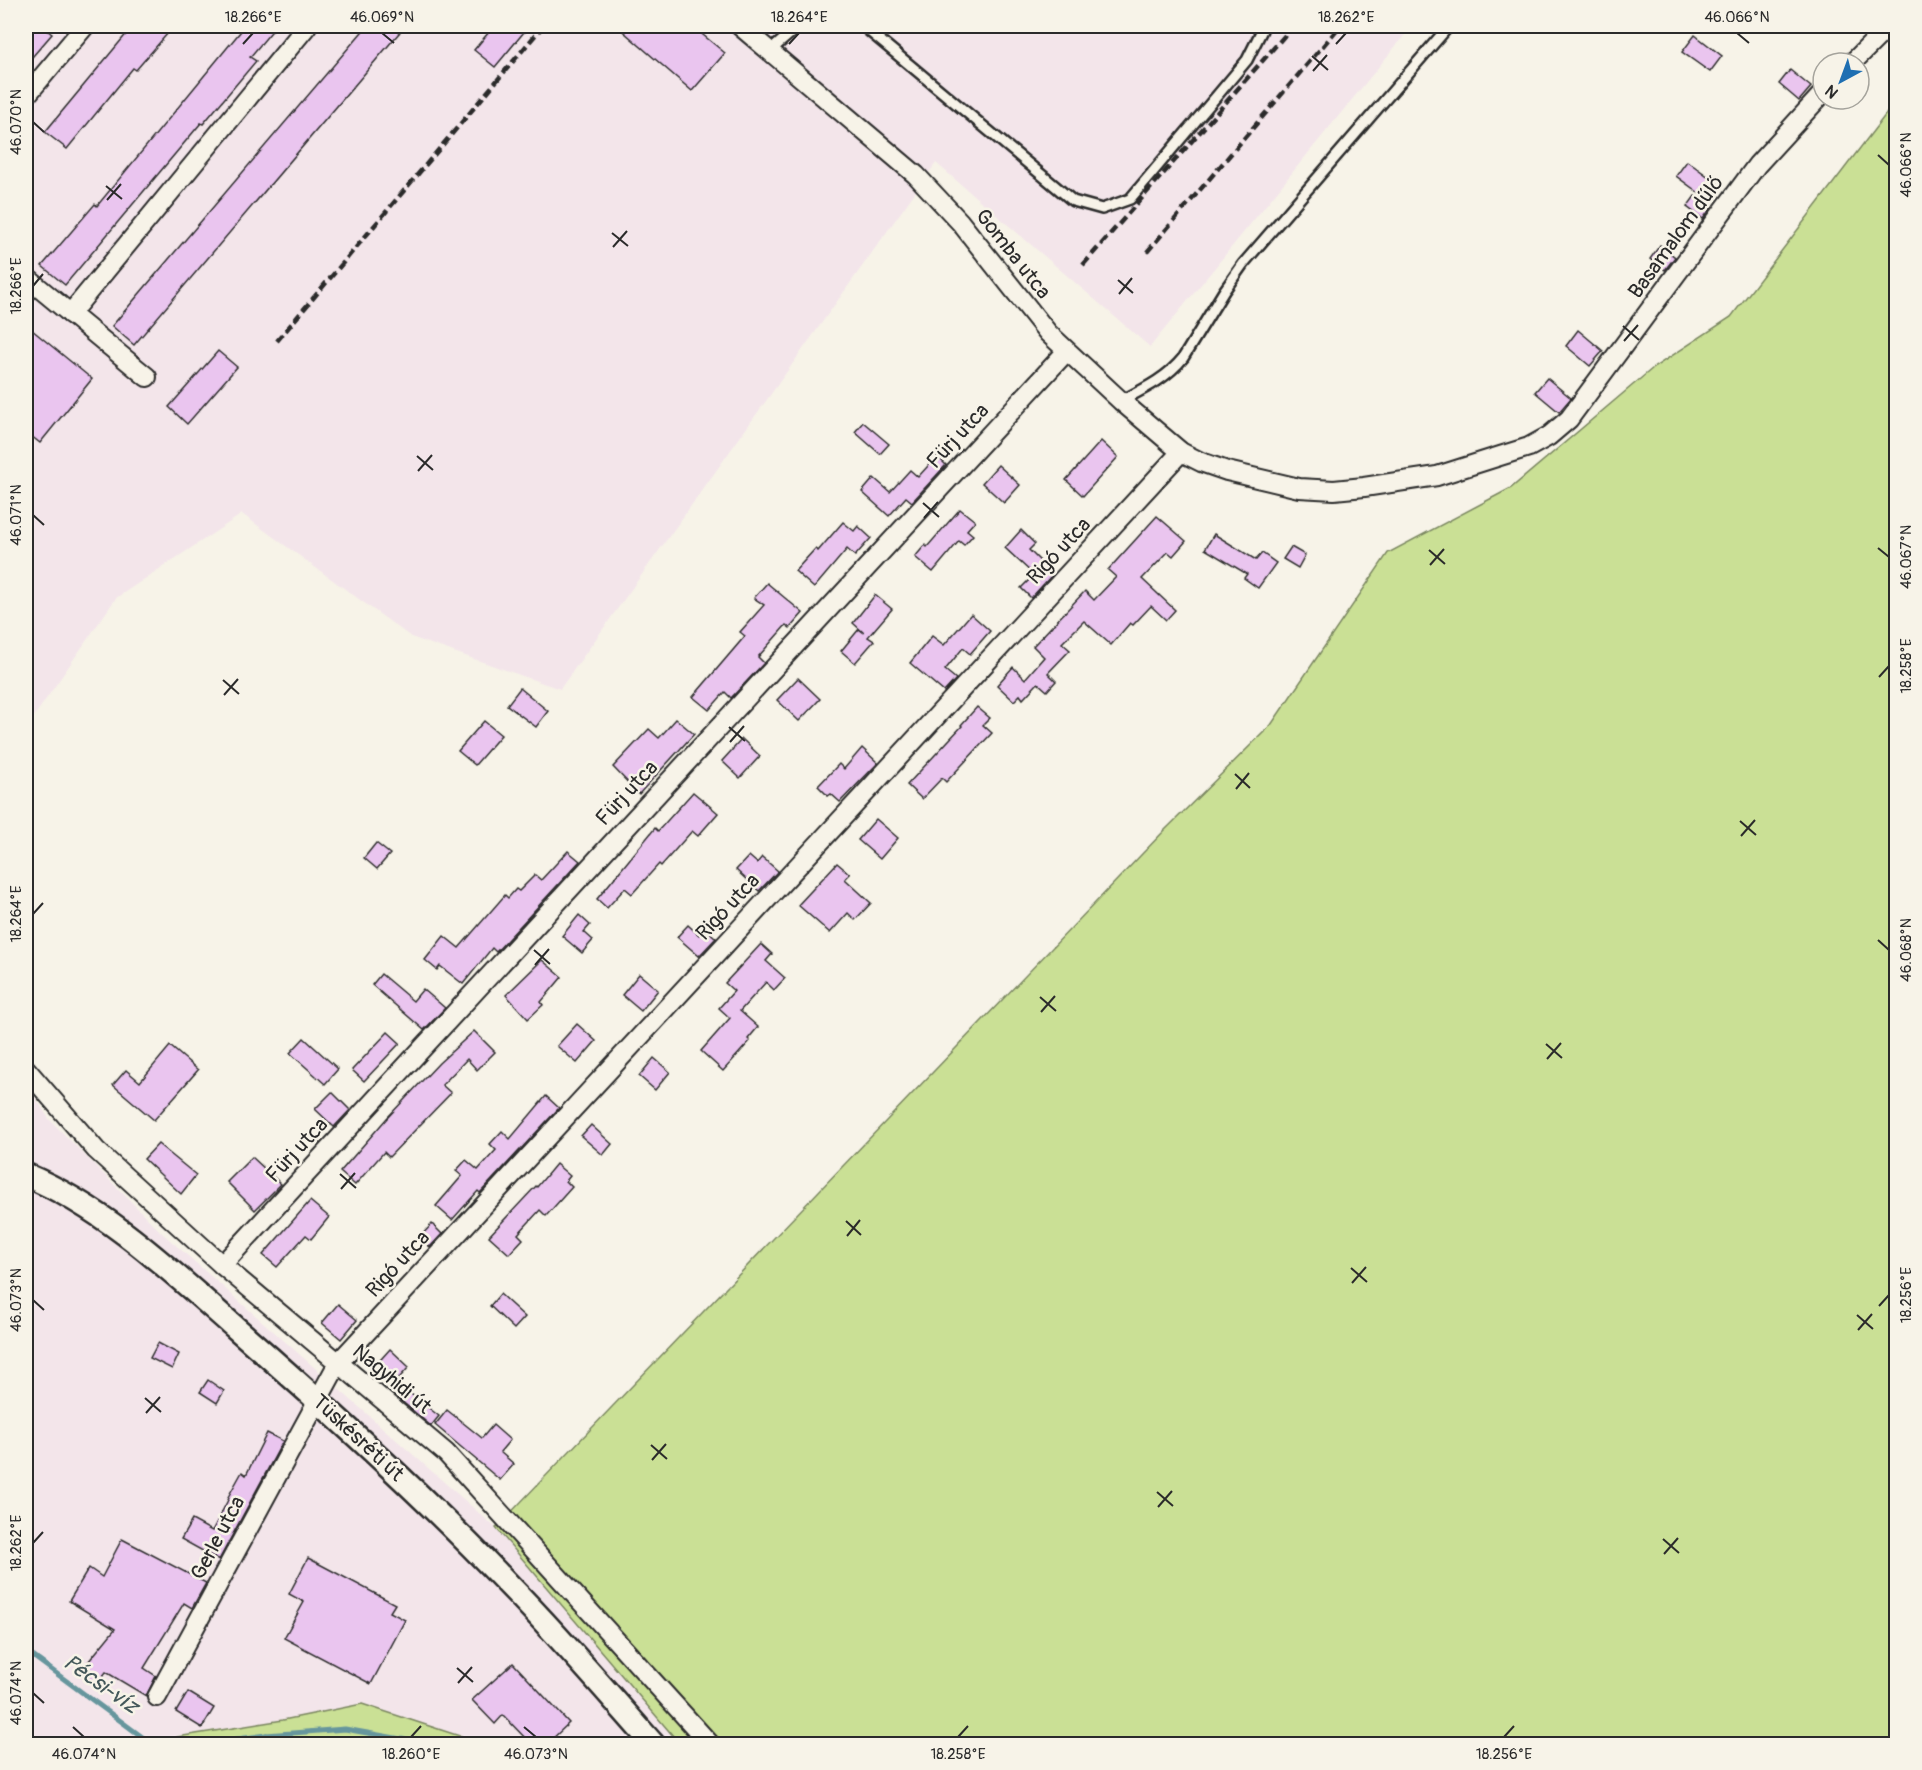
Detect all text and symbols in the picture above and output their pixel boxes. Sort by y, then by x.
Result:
text: 18.266°E [225,8,282,27]
text: 46.069°N [350,8,414,27]
text: 18.264°E [771,8,828,27]
text: 18.262°E [1318,8,1374,27]
text: 46.066°N [1704,8,1770,27]
north arrow [1811,51,1871,111]
text: N [1821,80,1842,103]
text: 46.070°N [7,89,26,155]
text: 46.066°N [1897,132,1916,198]
street label: Basamalom dűlő [1622,170,1730,304]
street label: Gomba utca [969,203,1057,305]
text: 18.266°E [7,257,26,314]
street label: Fürj utca [921,398,995,474]
text: 46.071°N [7,484,26,546]
street label: Rigó utca [1021,512,1097,590]
text: 46.067°N [1897,525,1916,589]
text: 18.258°E [1897,638,1916,694]
street label: Fürj utca [590,755,664,831]
street label: Rigó utca [690,868,766,946]
text: 18.264°E [7,885,26,942]
text: 46.068°N [1897,918,1916,982]
street label: Fürj utca [260,1112,334,1188]
street label: Rigó utca [360,1225,436,1303]
text: 18.256°E [1897,1267,1916,1323]
text: 46.073°N [7,1268,26,1332]
street label: Nagyhidi út [347,1338,438,1420]
street label: Tüskésréti út [306,1389,410,1488]
street label: Gerle utca [185,1491,251,1585]
text: 18.262°E [7,1515,26,1571]
water label: Pécsi-víz [58,1648,146,1721]
text: 46.074°N [7,1661,26,1725]
text: 46.074°N [52,1745,116,1764]
text: 18.260°E [382,1745,440,1764]
text: 46.073°N [504,1745,568,1764]
text: 18.258°E [930,1745,986,1764]
text: 18.256°E [1476,1745,1532,1764]

